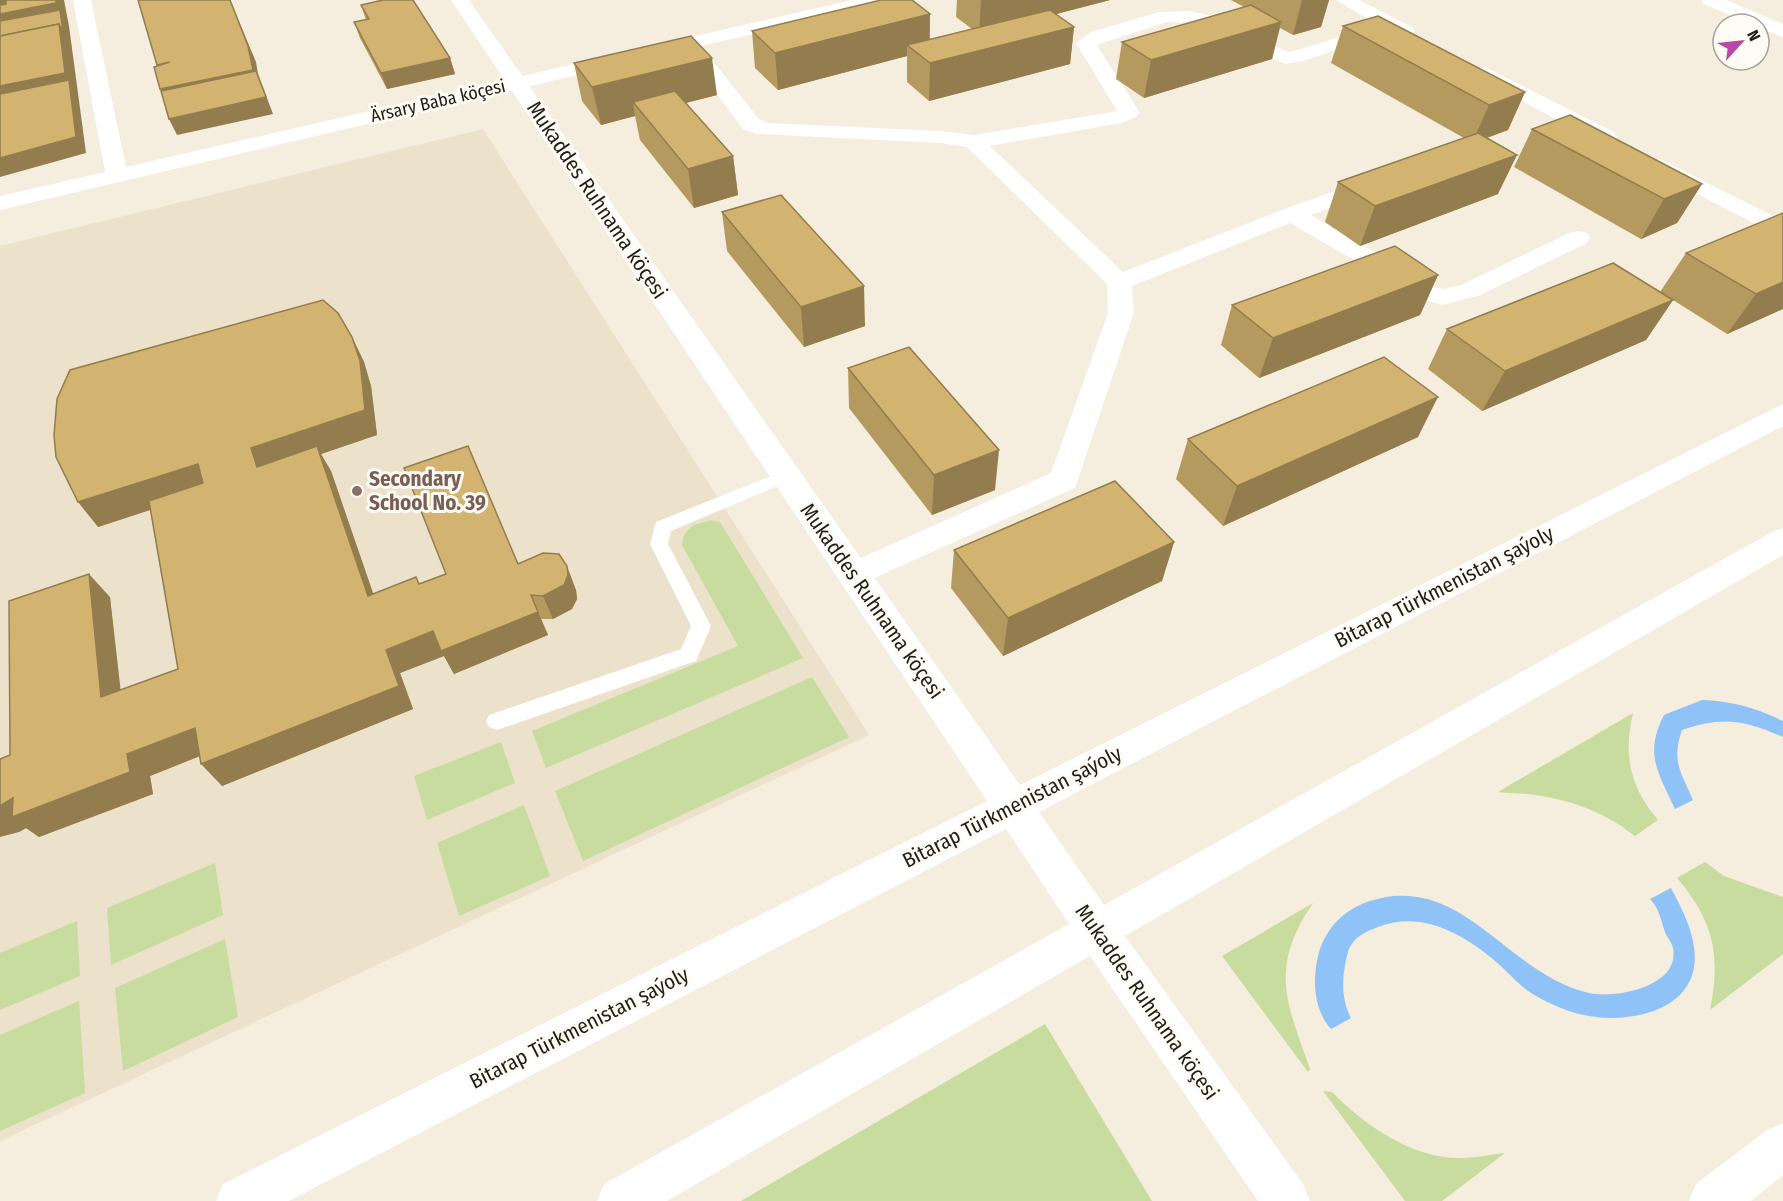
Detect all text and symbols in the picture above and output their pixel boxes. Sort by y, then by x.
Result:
north arrow [1711,12,1771,72]
text: N [1743,27,1765,44]
street label: Ärsary Baba köçesi [368,75,508,127]
street label: Mukaddes Ruhnama köçesi [521,96,673,304]
place label: Secondary School No. 39 [369,466,486,516]
marker: Secondary School No. 39 [350,484,364,498]
street label: Mukaddes Ruhnama köçesi [795,498,949,704]
street label: Bitarap Türkmenistan şaýoly [1330,520,1559,654]
street label: Bitarap Türkmenistan şaýoly [898,740,1127,874]
street label: Mukaddes Ruhnama köçesi [1070,899,1224,1105]
street label: Bitarap Türkmenistan şaýoly [465,961,694,1095]

